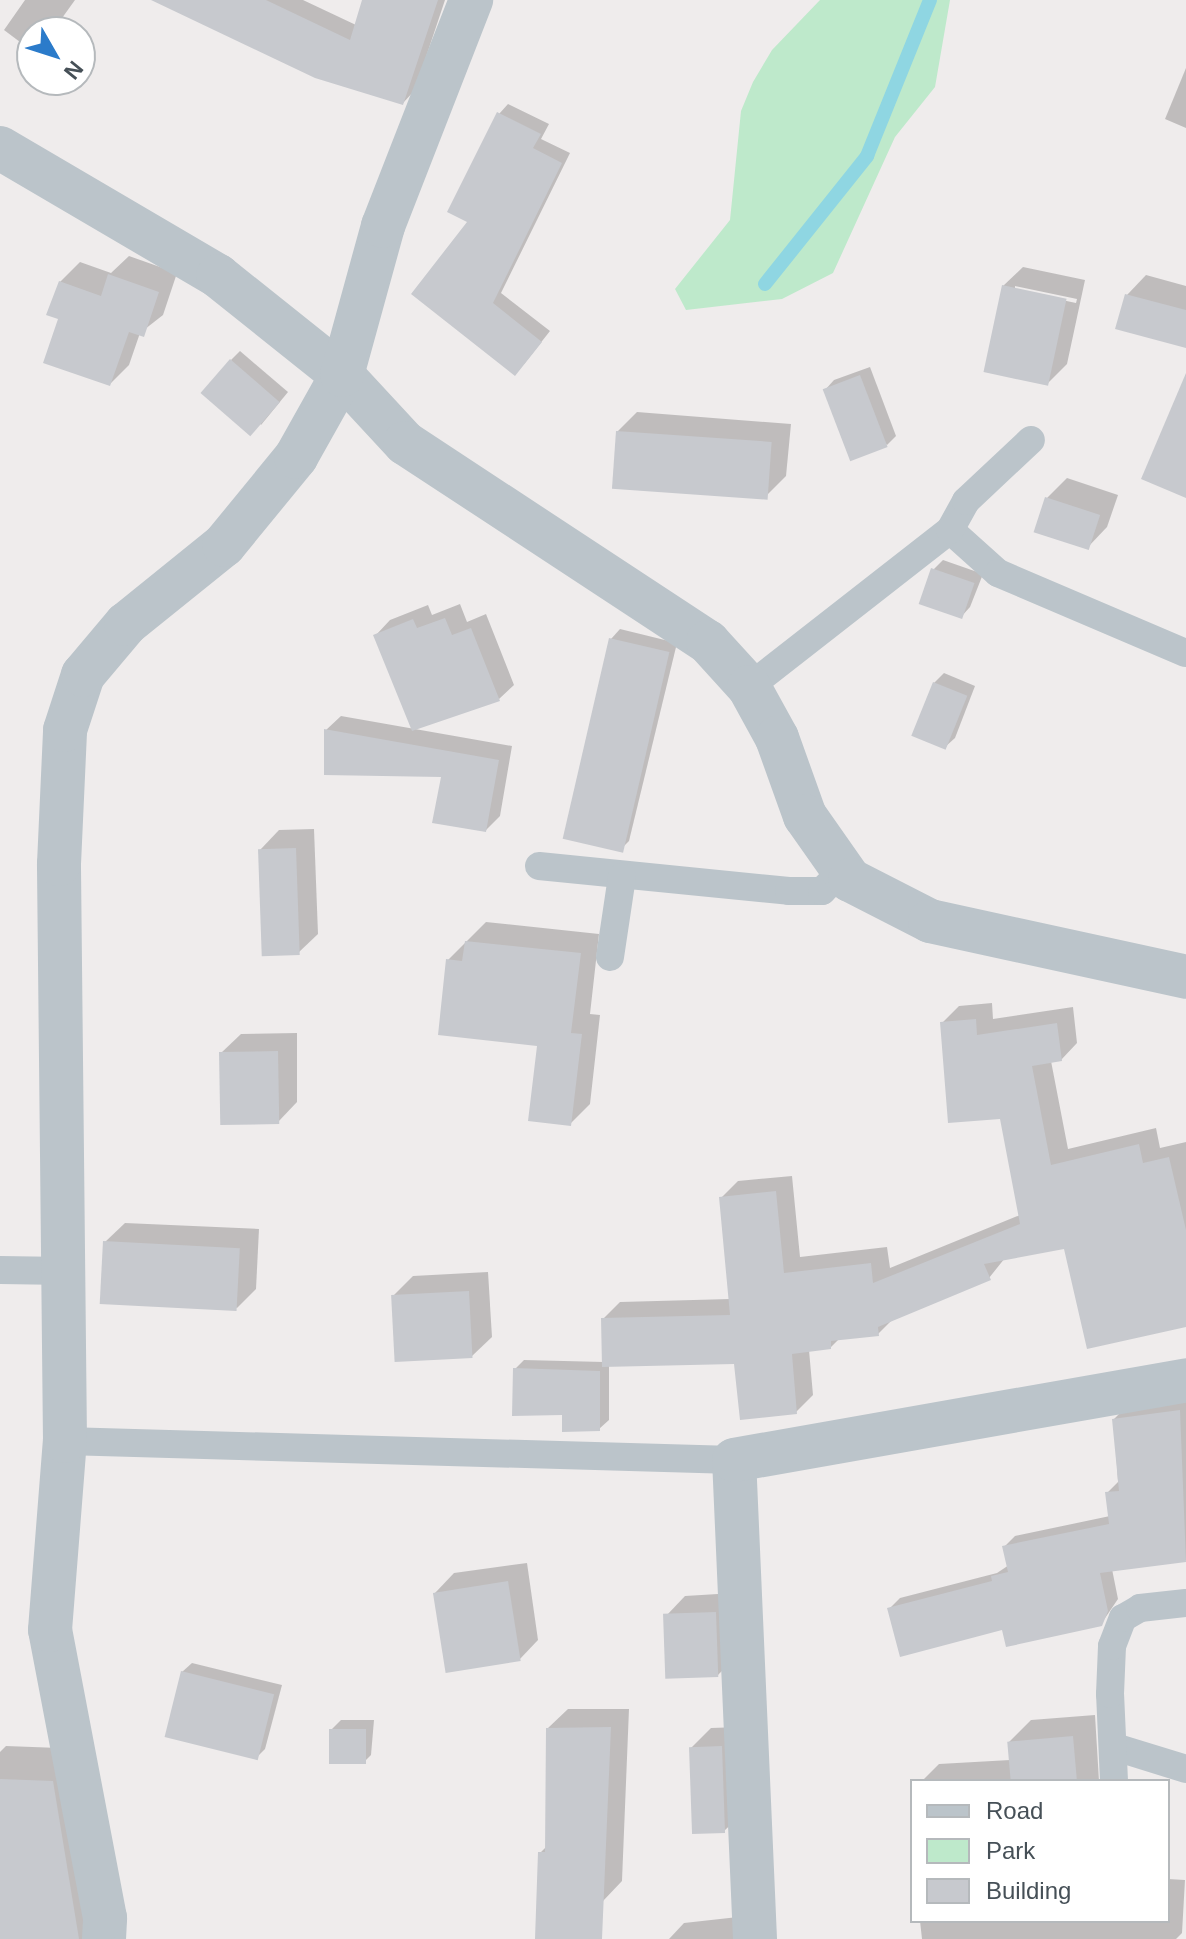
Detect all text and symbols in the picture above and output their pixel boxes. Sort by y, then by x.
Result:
north arrow [16,16,96,96]
text: N [59,56,88,84]
legend [910,1779,1170,1923]
text: Road [986,1797,1043,1824]
text: Park [986,1837,1035,1864]
text: Building [986,1877,1071,1904]

